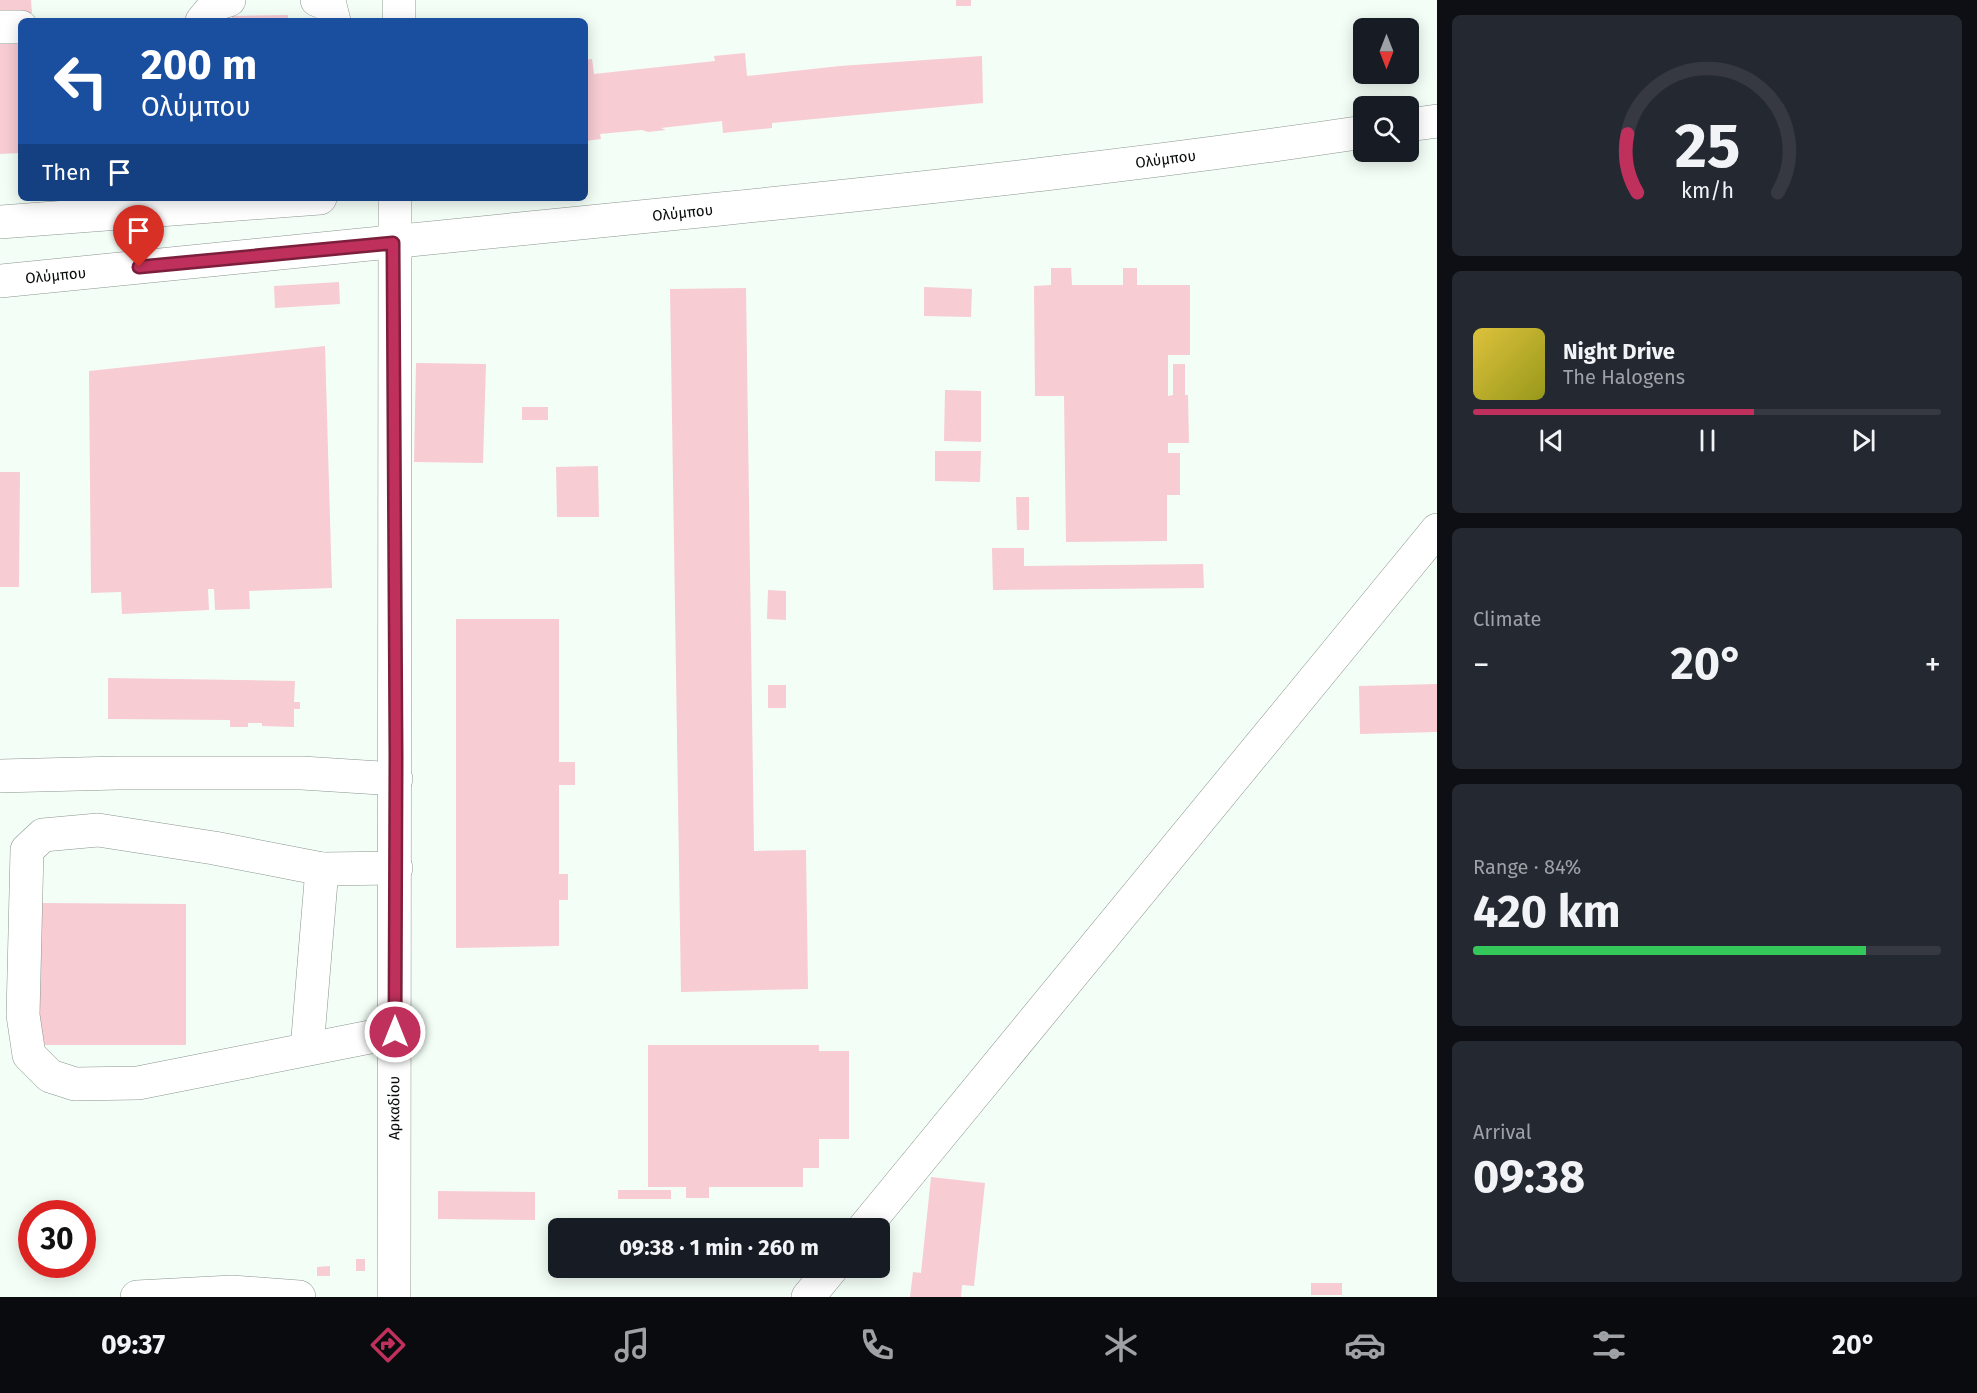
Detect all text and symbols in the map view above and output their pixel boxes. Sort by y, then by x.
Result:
north arrow [1353,18,1419,84]
map controls [1353,18,1419,162]
text: 200 m [141,40,257,90]
icon: left [42,42,120,120]
text: Ολύμπου [141,91,251,123]
button: search [1353,96,1419,162]
text: 25 [1674,109,1740,184]
street label: Ολύμπου [1134,146,1197,172]
icon: arrive [103,156,136,189]
text: Then [42,159,91,186]
text: km/h [1680,178,1734,204]
street label: Ολύμπου [651,201,714,225]
pin [113,205,164,267]
icon: arrive [122,214,155,247]
street label: Ολύμπου [25,264,87,288]
text: Night Drive [1563,338,1675,365]
text: The Halogens [1563,365,1685,389]
icon: previous [1535,424,1568,457]
icon: pause [1691,424,1724,457]
icon: next [1847,424,1880,457]
text: Climate [1473,607,1541,631]
text: 20° [1670,637,1744,691]
text: − [1473,645,1490,685]
text: + [1925,645,1941,685]
text: Range · 84% [1473,855,1581,879]
text: 420 km [1473,885,1621,939]
position arrow [363,1000,427,1064]
street label: Αρκαδίου [385,1076,403,1140]
text: Arrival [1473,1120,1532,1144]
text: 09:38 [1473,1150,1585,1204]
speed limit sign: 30 [18,1200,96,1278]
text: 09:38 · 1 min · 260 m [619,1234,819,1261]
icon: directions [367,1324,409,1366]
icon: music [611,1324,653,1366]
icon: phone [856,1324,898,1366]
icon: climate [1100,1324,1142,1366]
icon: car [1344,1324,1386,1366]
icon: filters [1588,1324,1630,1366]
text: 09:37 [101,1329,165,1361]
text: 20° [1832,1329,1876,1361]

